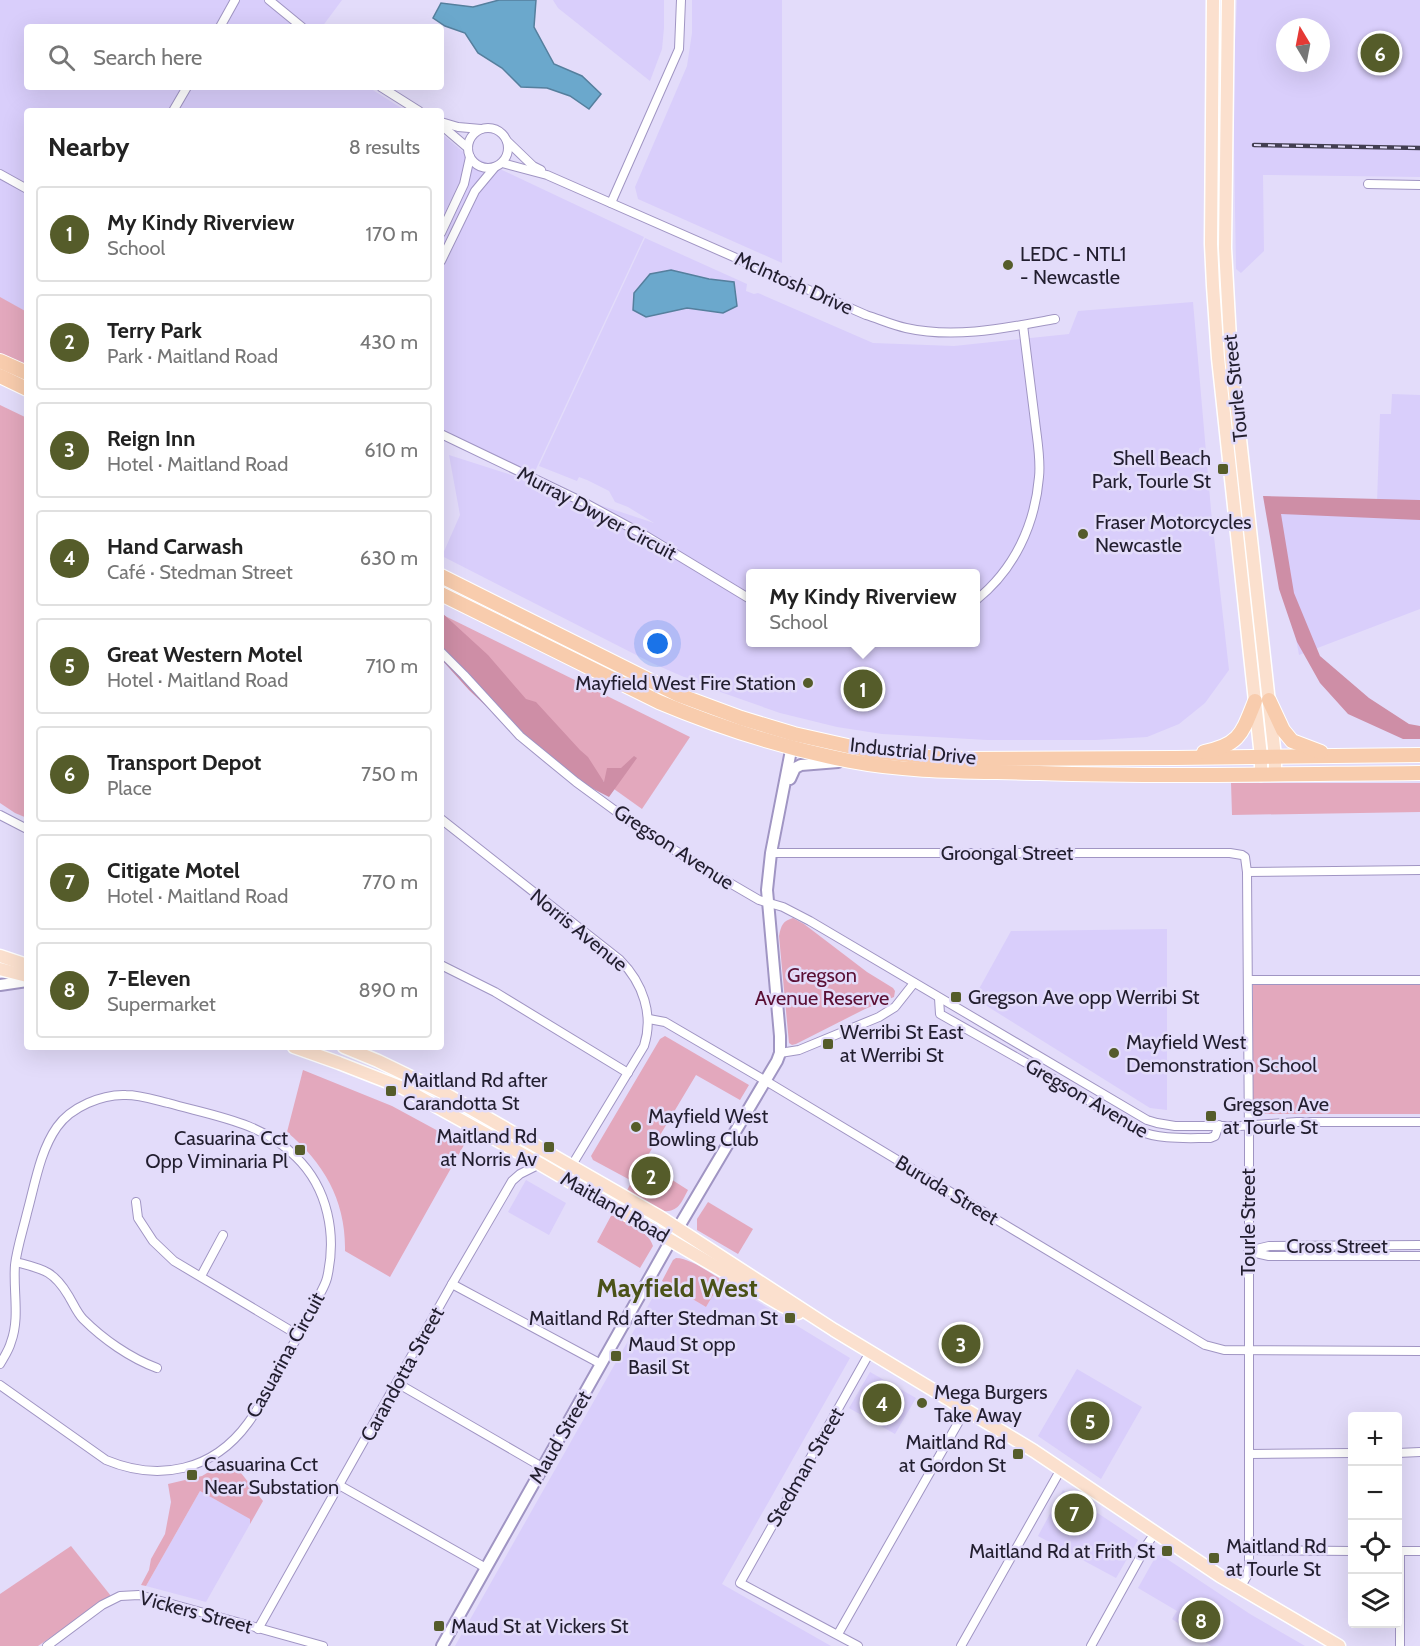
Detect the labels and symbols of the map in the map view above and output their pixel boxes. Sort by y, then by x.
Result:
north arrow [1276,18,1330,72]
pin: 6 [1360,31,1400,76]
place label: LEDC - NTL1 - Newcastle [1020,242,1126,289]
street label: McIntosh Drive [731,246,857,320]
marker: LEDC - NTL1 - Newcastle [1001,258,1015,272]
street label: Tourle Street [1217,333,1253,443]
place label: Shell Beach Park, Tourle St [1092,446,1211,493]
street label: Murray Dwyer Circuit [513,461,681,565]
marker: Shell Beach Park, Tourle St [1216,462,1230,476]
place label: Fraser Motorcycles Newcastle [1095,510,1251,557]
marker: Fraser Motorcycles Newcastle [1076,527,1090,541]
your location [643,629,672,658]
pin: 1 [844,666,882,712]
place label: Mayfield West Fire Station [575,671,796,695]
marker: Mayfield West Fire Station [801,676,815,690]
street label: Industrial Drive [849,732,977,770]
street label: Gregson Avenue [610,799,738,895]
street label: Groongal Street [941,841,1074,865]
street label: Norris Avenue [526,884,632,976]
park label: Gregson Avenue Reserve [755,963,889,1010]
place label: Gregson Ave opp Werribi St [968,985,1200,1009]
marker: Gregson Ave opp Werribi St [949,990,963,1004]
place label: Werribi St East at Werribi St [840,1020,964,1067]
place label: Mayfield West Demonstration School [1126,1030,1317,1077]
marker: Werribi St East at Werribi St [821,1037,835,1051]
marker: Mayfield West Demonstration School [1107,1046,1121,1060]
street label: Gregson Avenue [1021,1053,1153,1143]
place label: Maitland Rd after Carandotta St [403,1068,548,1115]
marker: Maitland Rd after Carandotta St [384,1084,398,1098]
place label: Gregson Ave at Tourle St [1223,1092,1329,1139]
place label: Mayfield West Bowling Club [648,1104,768,1151]
marker: Gregson Ave at Tourle St [1204,1109,1218,1123]
marker: Mayfield West Bowling Club [629,1120,643,1134]
place label: Maitland Rd at Norris Av [436,1124,537,1171]
place label: Casuarina Cct Opp Viminaria Pl [145,1126,288,1173]
marker: Maitland Rd at Norris Av [542,1140,556,1154]
marker: Casuarina Cct Opp Viminaria Pl [293,1143,307,1157]
street label: Buruda Street [891,1150,1003,1230]
pin: 2 [632,1154,670,1198]
street label: Maitland Road [557,1166,673,1248]
street label: Tourle Street [1236,1168,1260,1276]
street label: Cross Street [1286,1234,1388,1258]
district label: Mayfield West [596,1272,758,1304]
street label: Casuarina Circuit [241,1288,330,1422]
street label: Carandotta Street [355,1302,449,1445]
place label: Maitland Rd after Stedman St [529,1306,778,1330]
marker: Maitland Rd after Stedman St [783,1311,797,1325]
pin: 3 [942,1322,980,1366]
place label: Maud St opp Basil St [628,1332,736,1379]
marker: Maud St opp Basil St [609,1349,623,1363]
pin: 4 [862,1380,902,1426]
place label: Mega Burgers Take Away [934,1380,1048,1427]
street label: Maud Street [524,1386,596,1488]
marker: Mega Burgers Take Away [915,1396,929,1410]
pin: 5 [1070,1398,1110,1444]
street label: Stedman Street [761,1403,849,1531]
place label: Maitland Rd at Gordon St [899,1430,1006,1477]
marker: Maitland Rd at Gordon St [1011,1447,1025,1461]
place label: Casuarina Cct Near Substation [204,1452,339,1499]
marker: Casuarina Cct Near Substation [185,1468,199,1482]
pin: 7 [1054,1490,1094,1536]
place label: Maitland Rd at Tourle St [1226,1534,1327,1581]
place label: Maitland Rd at Frith St [969,1539,1155,1563]
marker: Maitland Rd at Frith St [1160,1544,1174,1558]
marker: Maitland Rd at Tourle St [1207,1551,1221,1565]
street label: Vickers Street [137,1585,255,1639]
pin: 8 [1182,1598,1220,1642]
place label: Maud St at Vickers St [451,1614,629,1638]
marker: Maud St at Vickers St [432,1619,446,1633]

